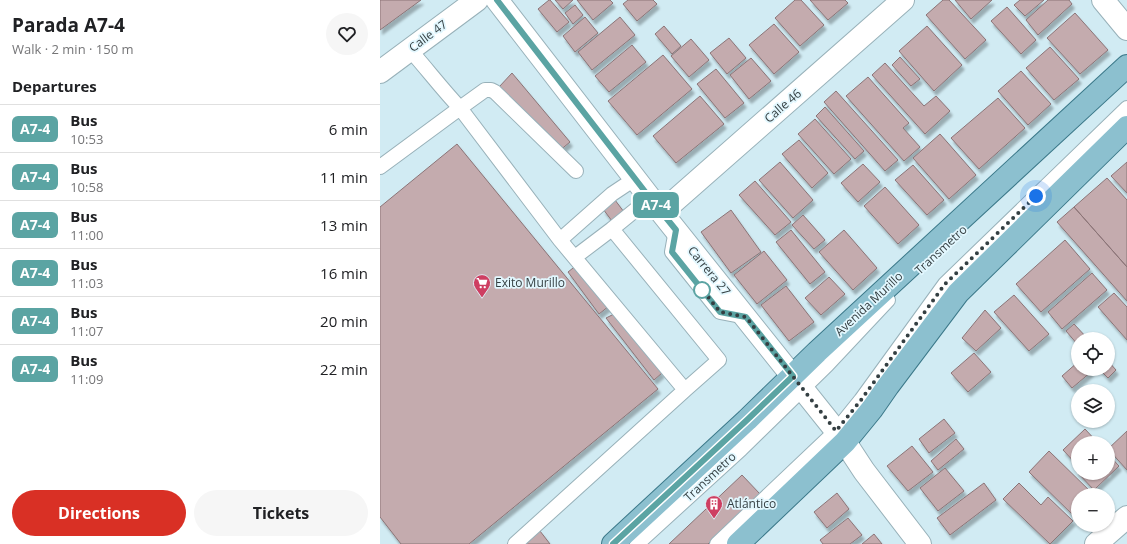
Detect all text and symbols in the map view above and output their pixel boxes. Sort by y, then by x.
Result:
text: Parada A7-4 [12,12,125,38]
button: heart [326,13,368,55]
street label: Calle 47 [405,16,450,56]
text: Walk · 2 min · 150 m [12,40,134,58]
text: Departures [12,76,97,96]
street label: Calle 46 [761,85,805,126]
text: Bus [70,110,98,130]
text: A7-4 [20,119,50,138]
text: 6 min [329,119,368,139]
text: 10:53 [70,130,103,148]
text: Bus [70,158,98,178]
text: A7-4 [20,167,50,186]
text: 11 min [320,167,368,187]
text: 10:58 [70,178,103,196]
your location [1026,186,1046,206]
line badge: A7-4 [628,192,684,218]
text: A7-4 [641,195,671,214]
text: Bus [70,206,98,226]
text: A7-4 [20,215,50,234]
text: 13 min [320,215,368,235]
street label: Transmetro [911,221,970,278]
text: 11:00 [70,226,103,244]
street label: Carrera 27 [684,242,735,299]
text: Bus [70,254,98,274]
text: A7-4 [20,263,50,282]
text: 16 min [320,263,368,283]
street label: Avenida Murillo [831,268,906,340]
supermarket icon: Exito Murillo [472,273,492,298]
text: 11:03 [70,274,103,292]
place label: Exito Murillo [495,274,565,291]
unlabelled marker [693,281,711,299]
text: Bus [70,302,98,322]
text: A7-4 [20,311,50,330]
text: 20 min [320,311,368,331]
text: 11:07 [70,322,103,340]
map controls [1071,332,1115,532]
button: locate [1071,332,1115,376]
text: Bus [70,350,98,370]
text: A7-4 [20,359,50,378]
text: 22 min [320,359,368,379]
text: 11:09 [70,370,103,388]
button: layers [1071,384,1115,428]
button: + [1071,436,1115,480]
street label: Transmetro [680,448,739,505]
button: − [1071,488,1115,532]
button: Directions [12,490,186,536]
button: Tickets [194,490,368,536]
building icon: Atlántico [704,494,724,519]
place label: Atlántico [727,495,776,512]

